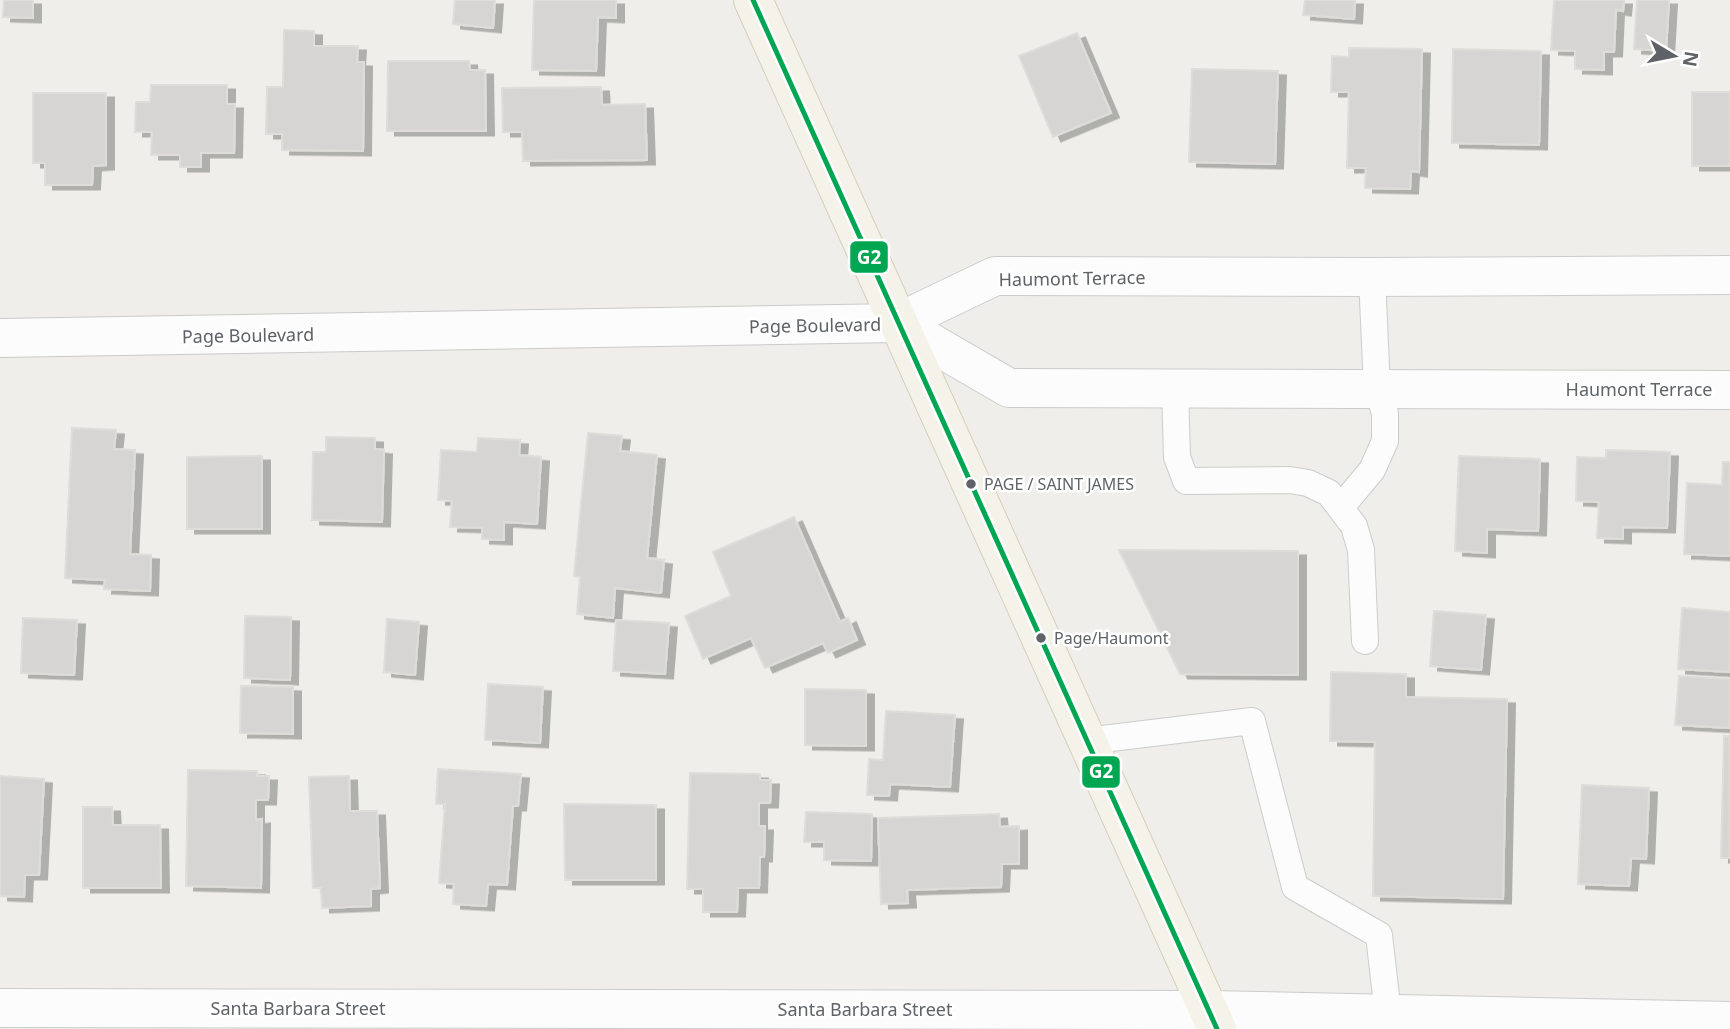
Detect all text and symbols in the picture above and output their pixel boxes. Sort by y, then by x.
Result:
north arrow [1639,21,1709,91]
text: N [1677,49,1705,69]
line badge: G2 [849,240,889,274]
text: G2 [857,244,881,270]
street label: Haumont Terrace [998,265,1146,291]
street label: Page Boulevard [749,312,881,338]
street label: Page Boulevard [182,322,314,348]
street label: Haumont Terrace [1566,377,1712,401]
place label: PAGE / SAINT JAMES [984,473,1134,495]
marker: PAGE / SAINT JAMES [964,477,978,491]
place label: Page/Haumont [1054,627,1169,649]
marker: Page/Haumont [1034,631,1048,645]
line badge: G2 [1081,755,1121,789]
text: G2 [1089,758,1113,784]
street label: Santa Barbara Street [211,996,386,1020]
street label: Santa Barbara Street [778,997,953,1021]

